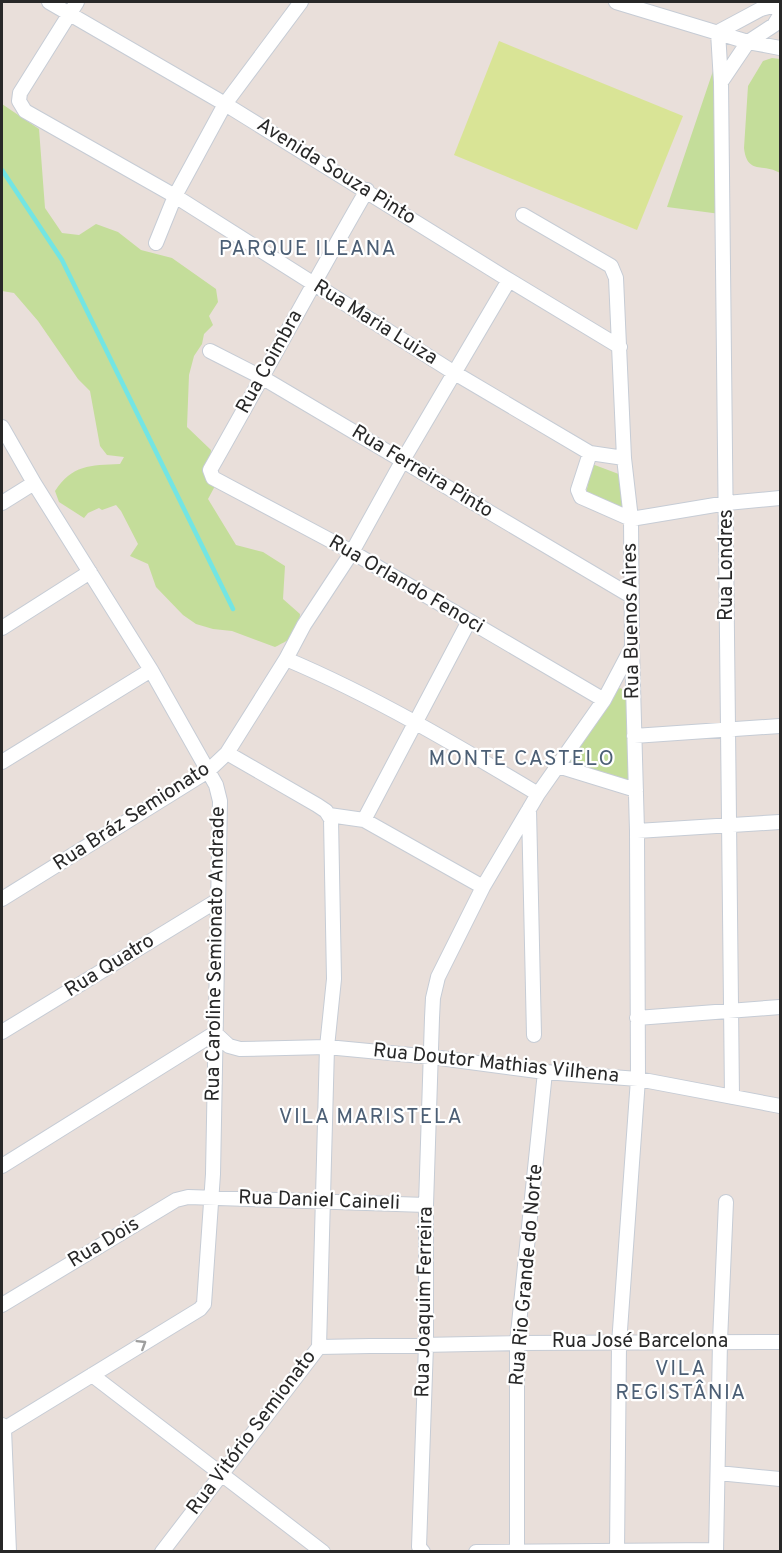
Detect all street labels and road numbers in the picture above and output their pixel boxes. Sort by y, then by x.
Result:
street label: Avenida Souza Pinto [252,112,420,232]
street label: Rua Maria Luiza [308,274,442,372]
street label: Rua Coimbra [231,305,309,419]
street label: Rua Ferreira Pinto [346,419,498,525]
street label: Rua Londres [714,509,740,621]
street label: Rua Orlando Fenoci [324,530,488,640]
street label: Rua Buenos Aires [618,543,646,699]
street label: Rua Bráz Semionato [49,757,215,877]
street label: Rua Caroline Semionato Andrade [200,806,232,1102]
street label: Rua Quatro [60,928,160,1004]
street label: Rua Doutor Mathias Vilhena [372,1038,620,1090]
street label: Rua Rio Grande do Norte [504,1163,550,1387]
street label: Rua Daniel Caineli [238,1185,400,1217]
street label: Rua Joaquim Ferreira [410,1206,440,1398]
street label: Rua Dois [64,1212,144,1274]
street label: Rua José Barcelona [552,1329,728,1355]
street label: Rua Vitório Semionato [181,1345,323,1521]

